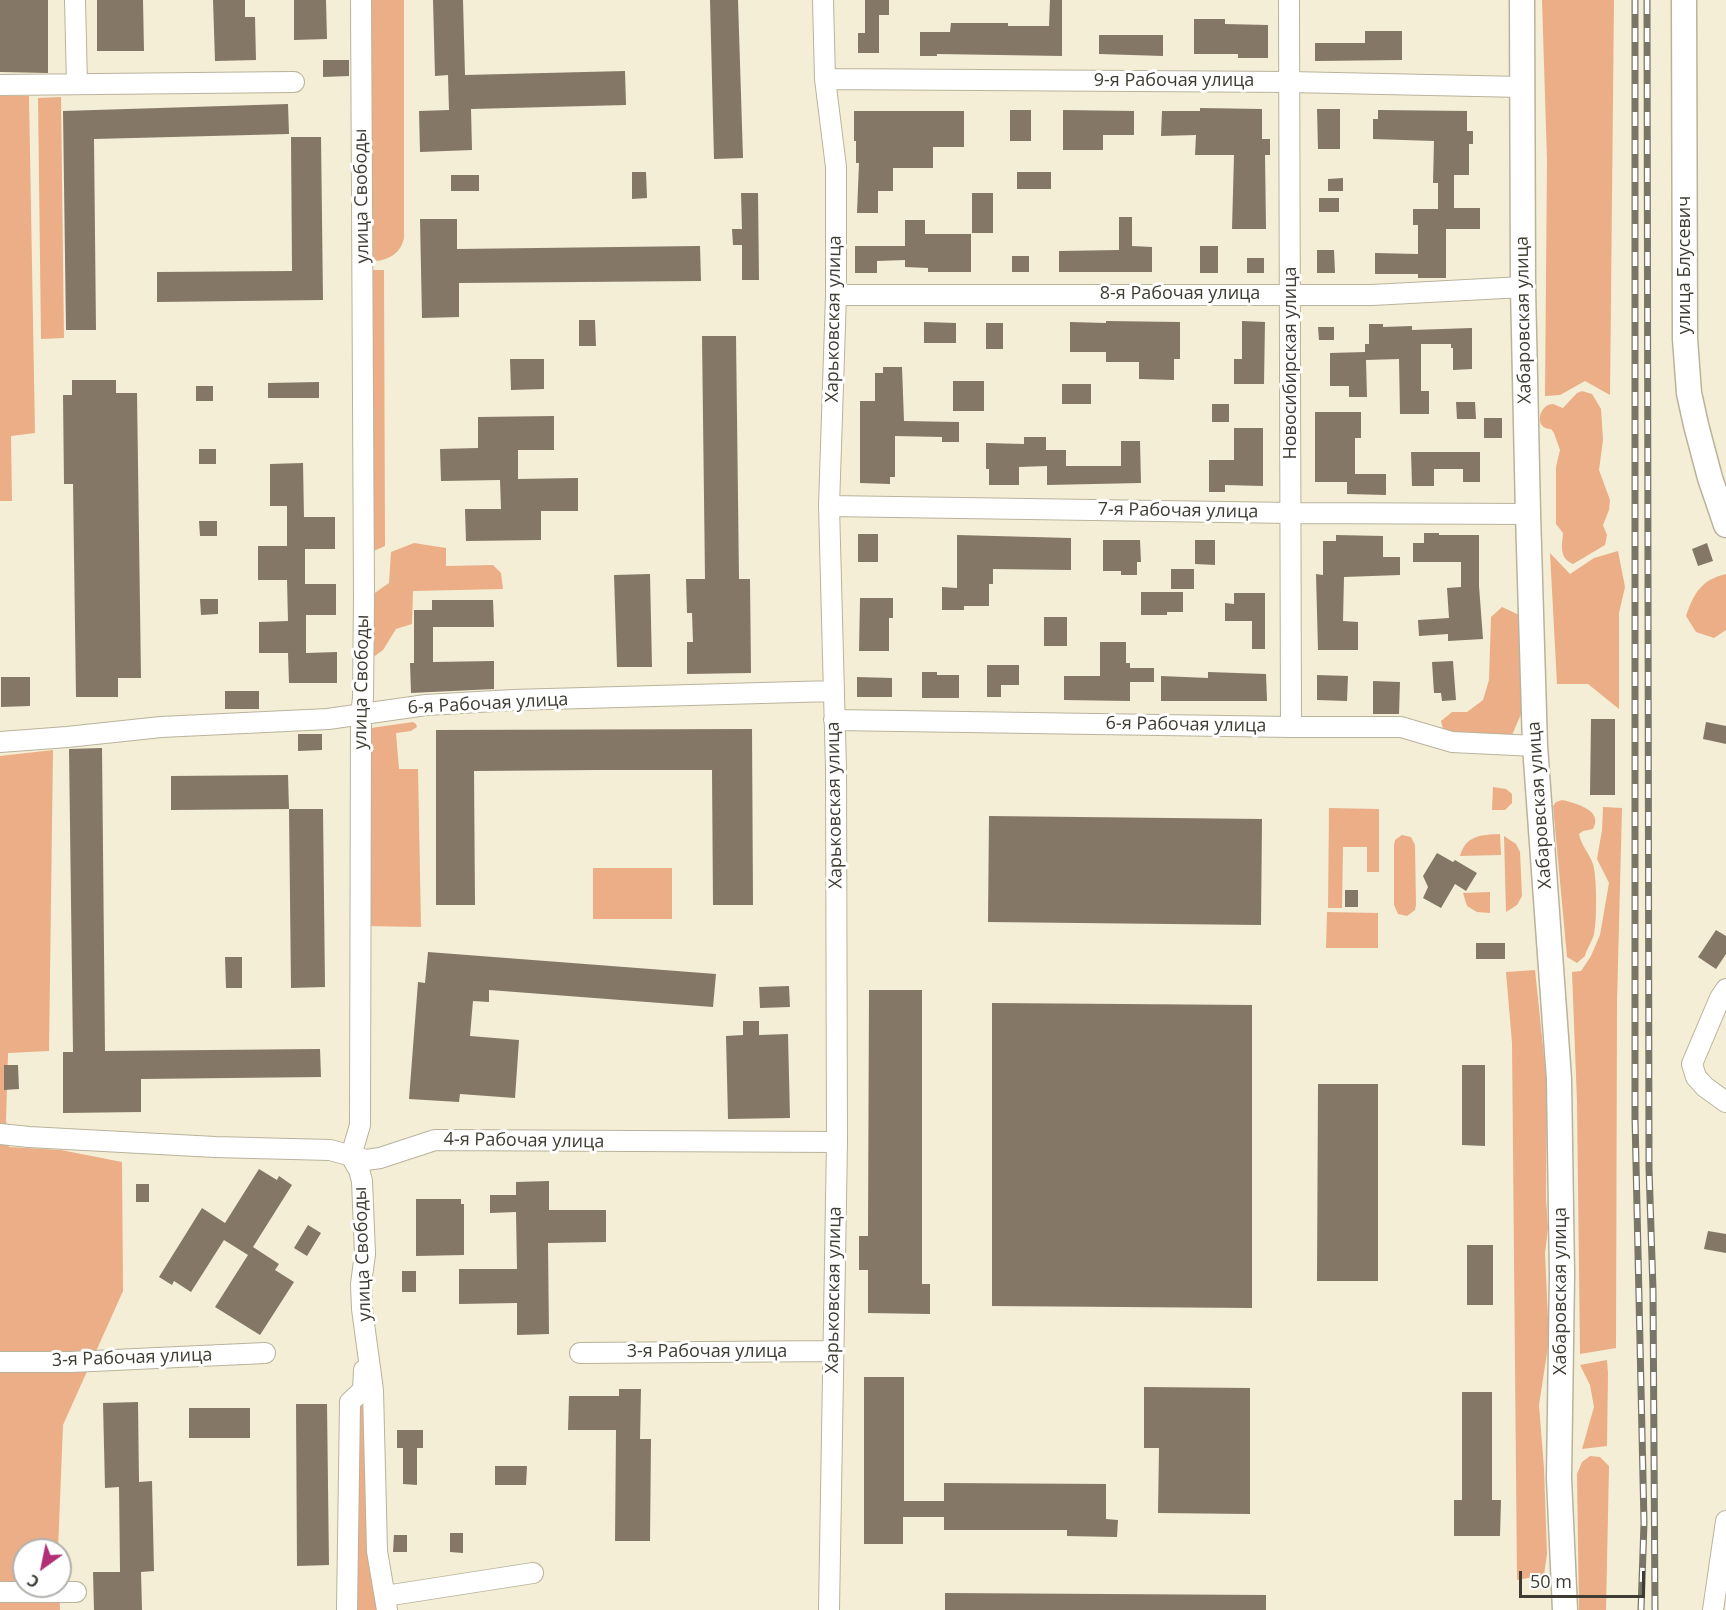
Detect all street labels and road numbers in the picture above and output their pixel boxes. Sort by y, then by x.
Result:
street label: 9-я Рабочая улица [1094,70,1254,92]
street label: улица Свободы [350,128,374,264]
street label: улица Блусевич [1674,196,1696,334]
street label: Харьковская улица [822,235,846,403]
street label: Хабаровская улица [1512,236,1536,404]
street label: Новосибирская улица [1280,266,1302,460]
street label: 8-я Рабочая улица [1100,283,1260,305]
street label: 7-я Рабочая улица [1097,499,1259,523]
street label: улица Свободы [350,614,374,750]
street label: 6-я Рабочая улица [407,689,569,719]
street label: 6-я Рабочая улица [1105,713,1267,737]
street label: Харьковская улица [823,721,847,889]
street label: Хабаровская улица [1523,721,1557,889]
street label: 4-я Рабочая улица [443,1129,605,1153]
street label: улица Свободы [350,1186,376,1322]
street label: Харьковская улица [822,1206,846,1374]
street label: Хабаровская улица [1550,1207,1572,1375]
street label: 3-я Рабочая улица [627,1341,787,1363]
street label: 3-я Рабочая улица [51,1344,213,1372]

